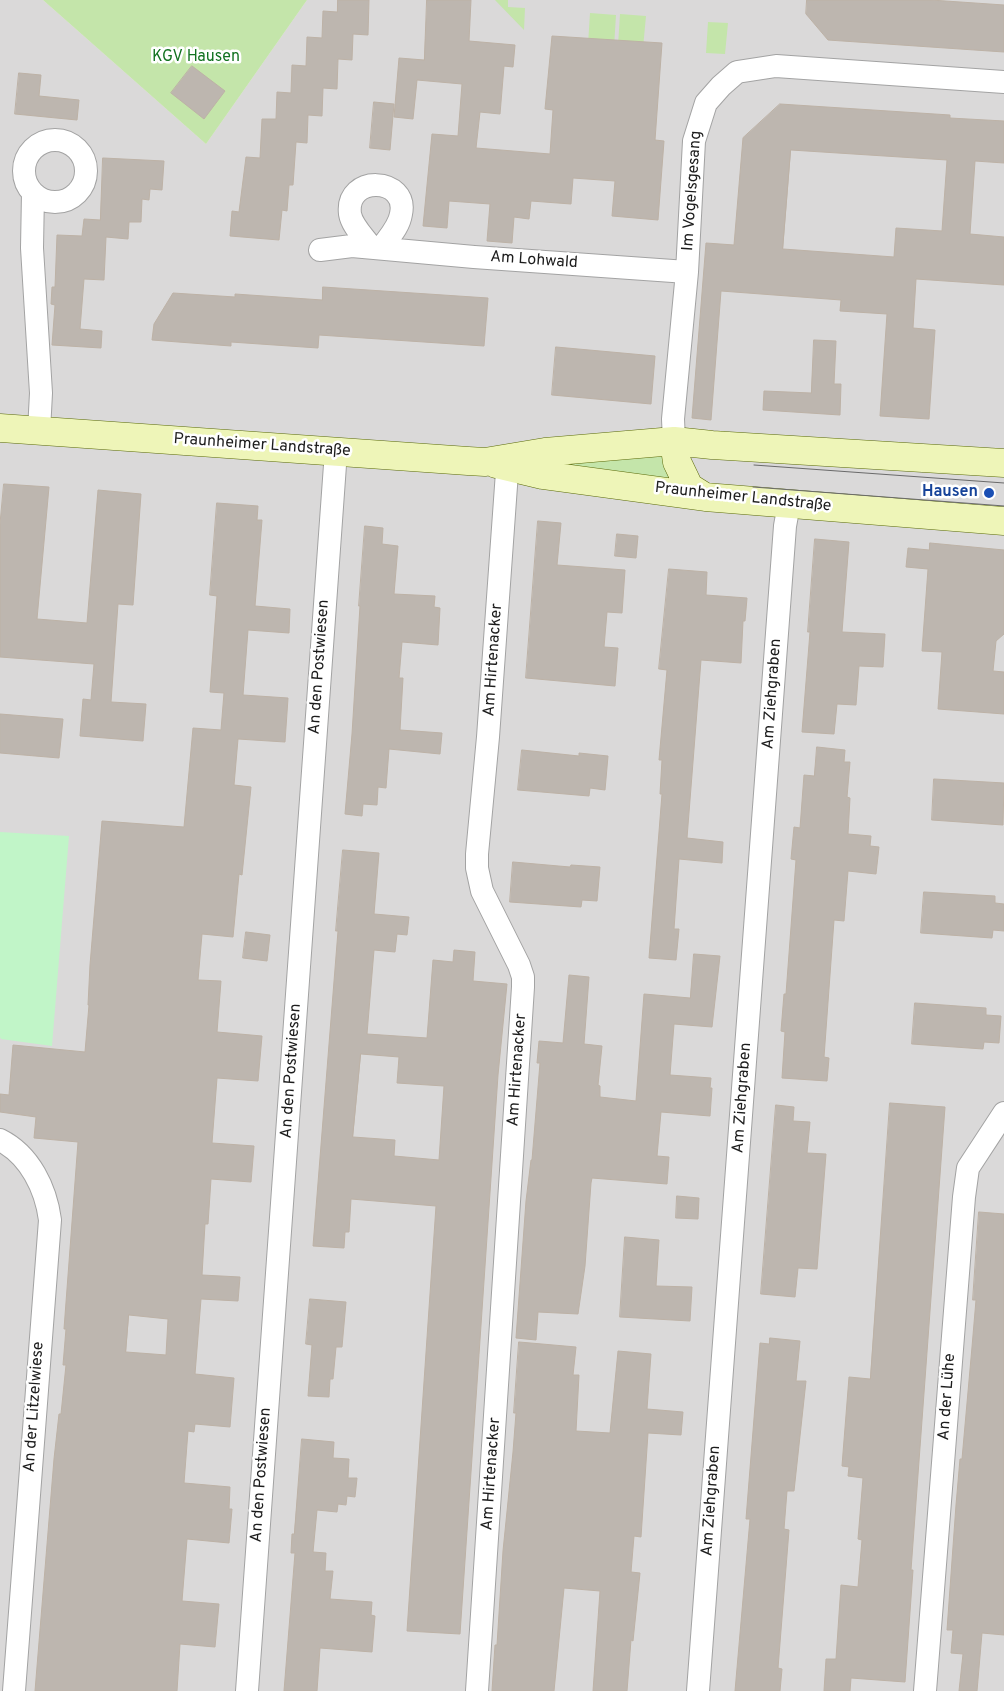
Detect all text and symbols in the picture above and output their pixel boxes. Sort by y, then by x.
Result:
park label: KGV Hausen [152,48,240,68]
street label: Im Vogelsgesang [679,130,707,252]
street label: Am Lohwald [490,248,578,274]
street label: Praunheimer Landstraße [173,430,351,462]
street label: Praunheimer Landstraße [654,479,832,517]
place label: Hausen [922,483,978,503]
marker: Hausen [982,486,996,500]
street label: An den Postwiesen [306,599,334,735]
street label: Am Hirtenacker [480,603,508,717]
street label: Am Ziehgraben [760,638,786,750]
street label: An den Postwiesen [278,1003,306,1139]
street label: Am Hirtenacker [504,1013,532,1127]
street label: Am Ziehgraben [730,1042,756,1154]
street label: An der Litzelwiese [21,1341,49,1473]
street label: An der Lühe [935,1353,961,1441]
street label: An den Postwiesen [248,1407,276,1543]
street label: Am Hirtenacker [478,1417,506,1531]
street label: Am Ziehgraben [699,1445,725,1557]

